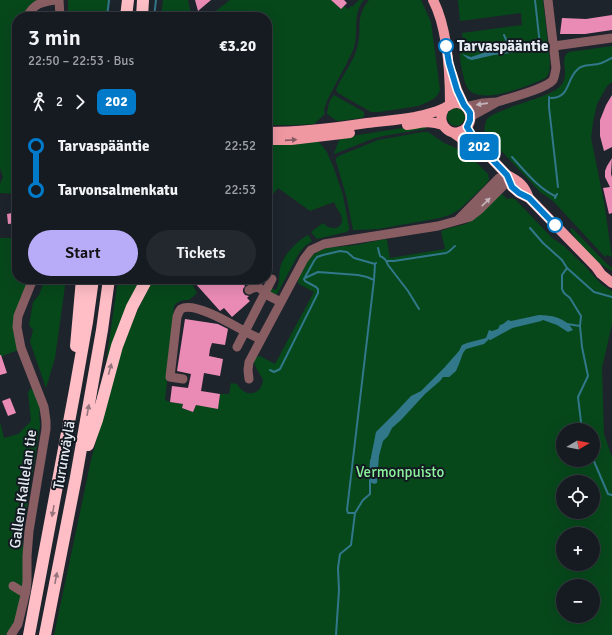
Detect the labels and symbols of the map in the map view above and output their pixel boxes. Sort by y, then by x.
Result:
place label: Tarvaspääntie [457,37,549,55]
marker: Tarvaspääntie [438,38,454,54]
one-way arrow [476,101,489,107]
line badge: 202 [456,134,502,160]
one-way arrow [285,136,297,143]
one-way arrow [481,197,491,207]
unlabelled marker [547,217,563,233]
one-way arrow [107,363,113,375]
one-way arrow [85,404,91,417]
street label: Turunväylä [49,419,79,491]
north arrow [556,423,600,467]
street label: Gallen-Kallelan tie [6,428,40,550]
park label: Vermonpuisto [356,463,444,481]
one-way arrow [50,504,56,517]
one-way arrow [54,571,60,584]

